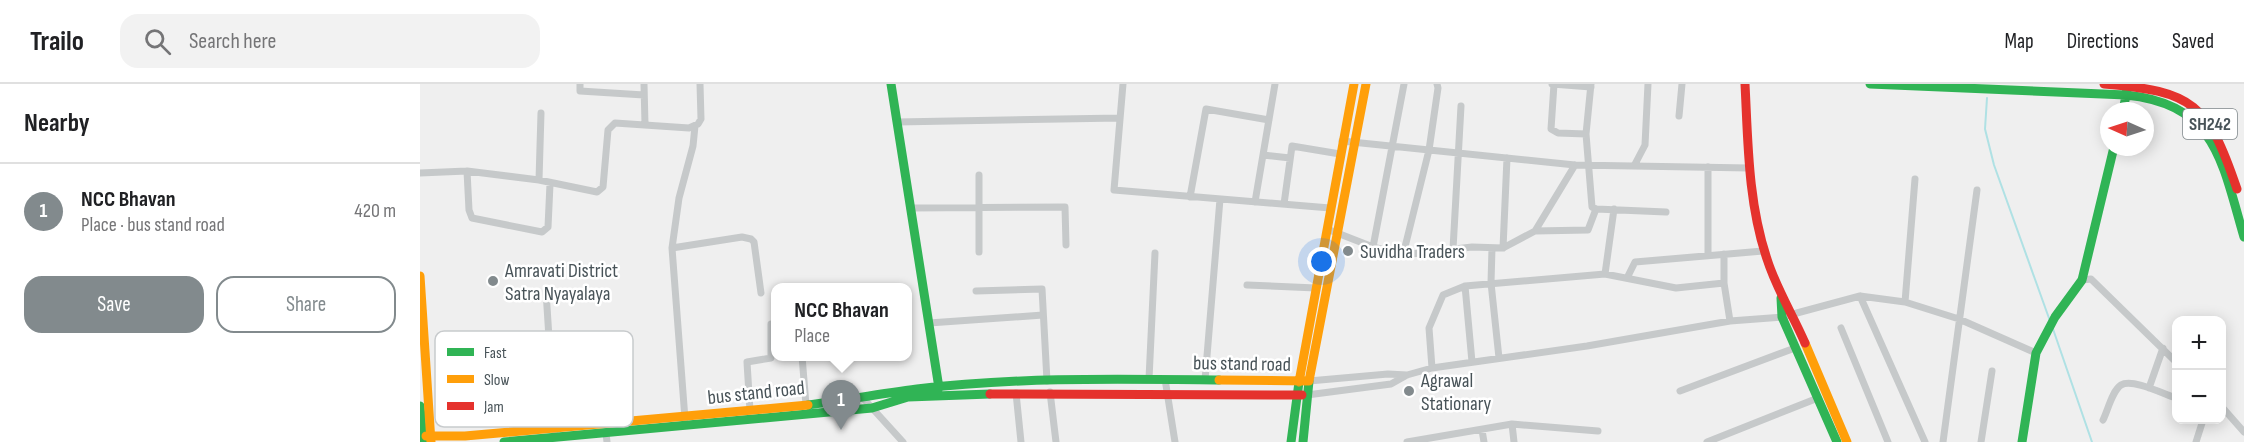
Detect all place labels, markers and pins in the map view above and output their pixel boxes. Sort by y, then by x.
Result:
place label: Suvidha Traders [1360,240,1465,264]
marker: Suvidha Traders [1341,244,1355,258]
place label: Amravati District Satra Nyayalaya [504,259,618,306]
marker: Amravati District Satra Nyayalaya [486,274,500,288]
place label: Agrawal Stationary [1420,369,1492,416]
pin: 1 [822,380,860,430]
marker: Agrawal Stationary [1402,384,1416,398]

